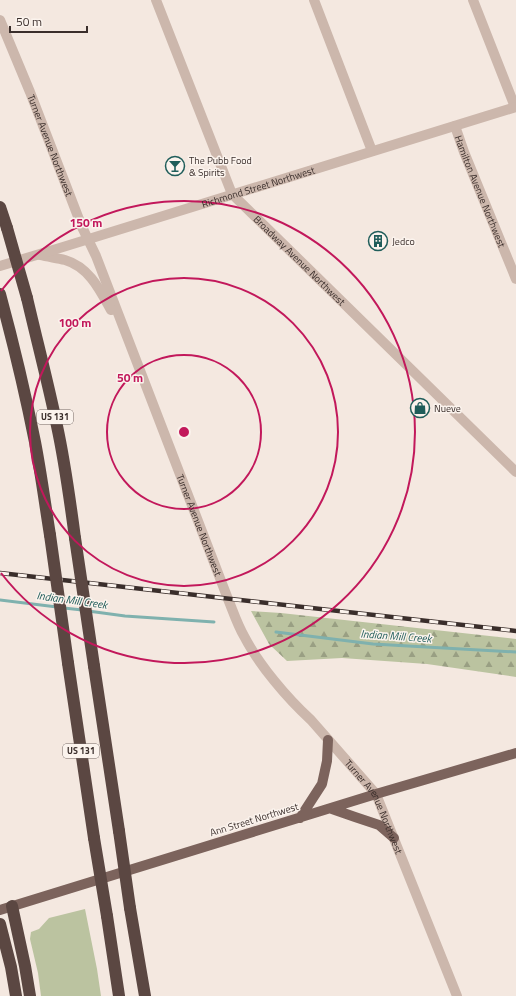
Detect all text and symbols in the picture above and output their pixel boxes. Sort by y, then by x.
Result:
scale bar [10,8,87,34]
text: 50 m [16,12,42,31]
street label: Turner Avenue Northwest [24,92,77,199]
street label: Hamilton Avenue Northwest [451,133,509,250]
place label: The Pubb Food & Spirits [189,153,252,180]
bar icon: The Pubb Food & Spirits [164,155,186,177]
street label: Richmond Street Northwest [200,162,317,212]
street label: Broadway Avenue Northwest [250,212,349,309]
text: 150 m [70,213,102,232]
building icon: Jedco [367,230,389,252]
place label: Jedco [392,234,415,249]
text: 100 m [59,313,91,332]
text: 50 m [117,368,143,387]
shop icon: Nueve [409,397,431,419]
place label: Nueve [434,401,461,416]
road number: US 131 [37,410,73,424]
centre of rings [177,425,191,439]
street label: Turner Avenue Northwest [173,472,226,579]
water label: Indian Mill Creek [36,587,109,613]
water label: Indian Mill Creek [360,626,433,647]
road number: US 131 [63,744,99,758]
street label: Turner Avenue Northwest [341,756,406,857]
street label: Ann Street Northwest [208,799,301,840]

